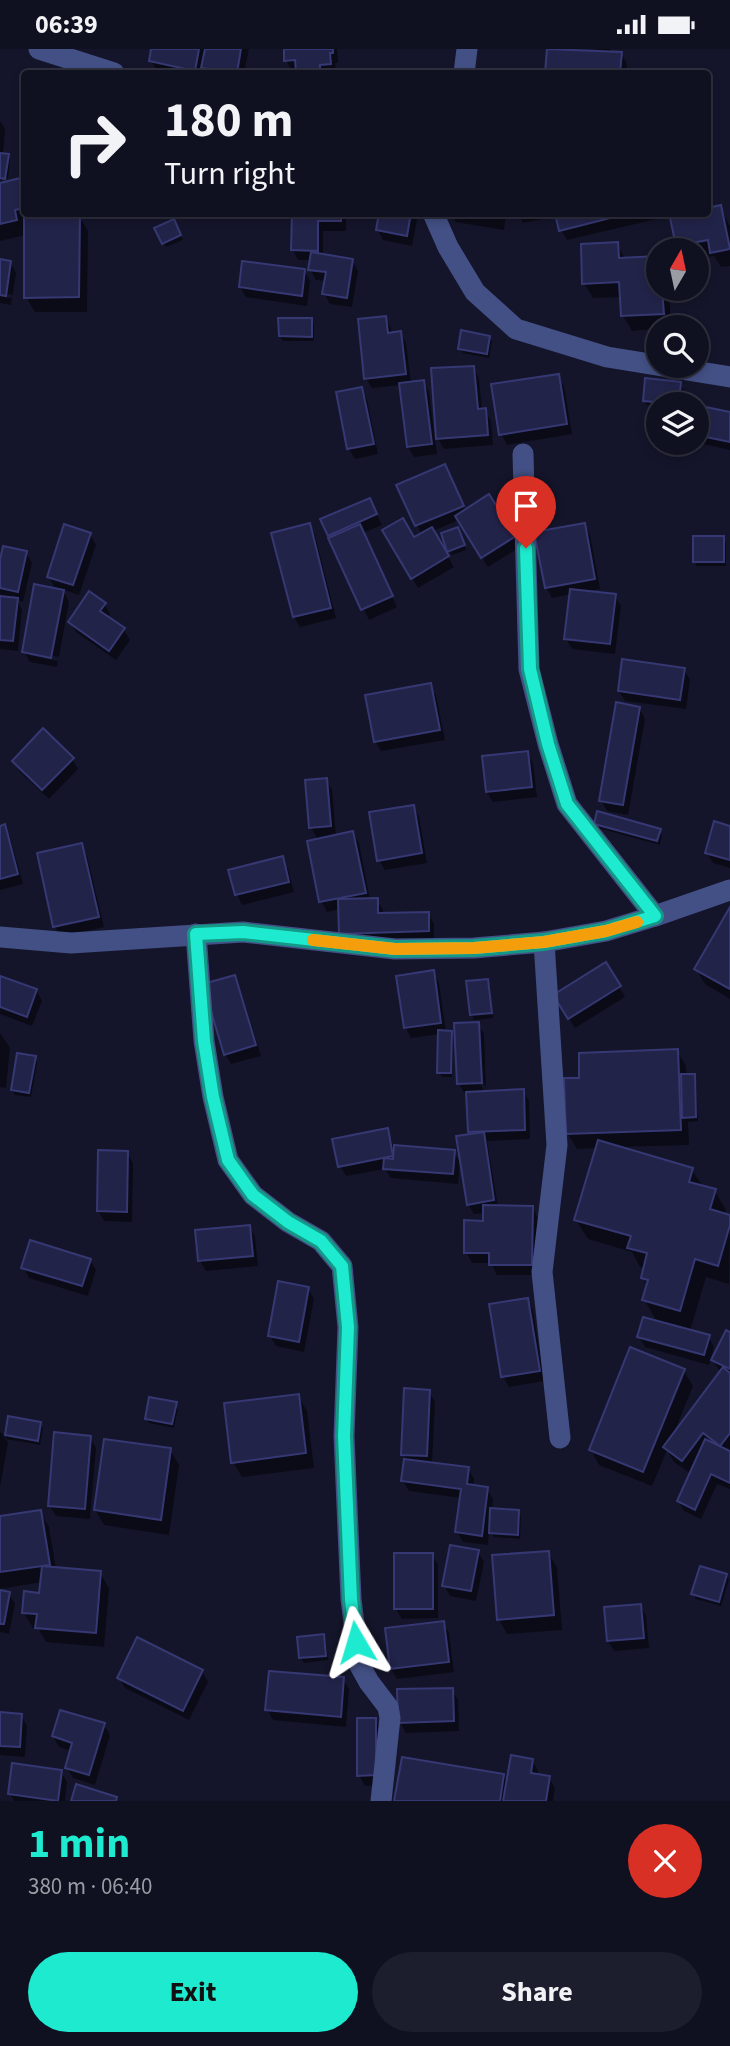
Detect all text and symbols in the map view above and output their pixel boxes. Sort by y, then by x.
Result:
text: 06:39 [35,6,98,43]
text: 180 m [164,86,293,156]
icon: right [49,98,140,189]
text: Turn right [164,151,295,197]
north arrow [646,238,709,301]
map controls [646,238,709,455]
button: search [646,315,709,378]
button: layers [646,392,709,455]
pin [496,476,556,548]
icon: arrive [507,487,545,525]
position arrow [319,1605,393,1679]
text: 1 min [28,1814,130,1874]
button: close [628,1824,702,1898]
text: 380 m · 06:40 [28,1870,152,1903]
button: Exit [28,1952,358,2032]
button: Share [372,1952,702,2032]

